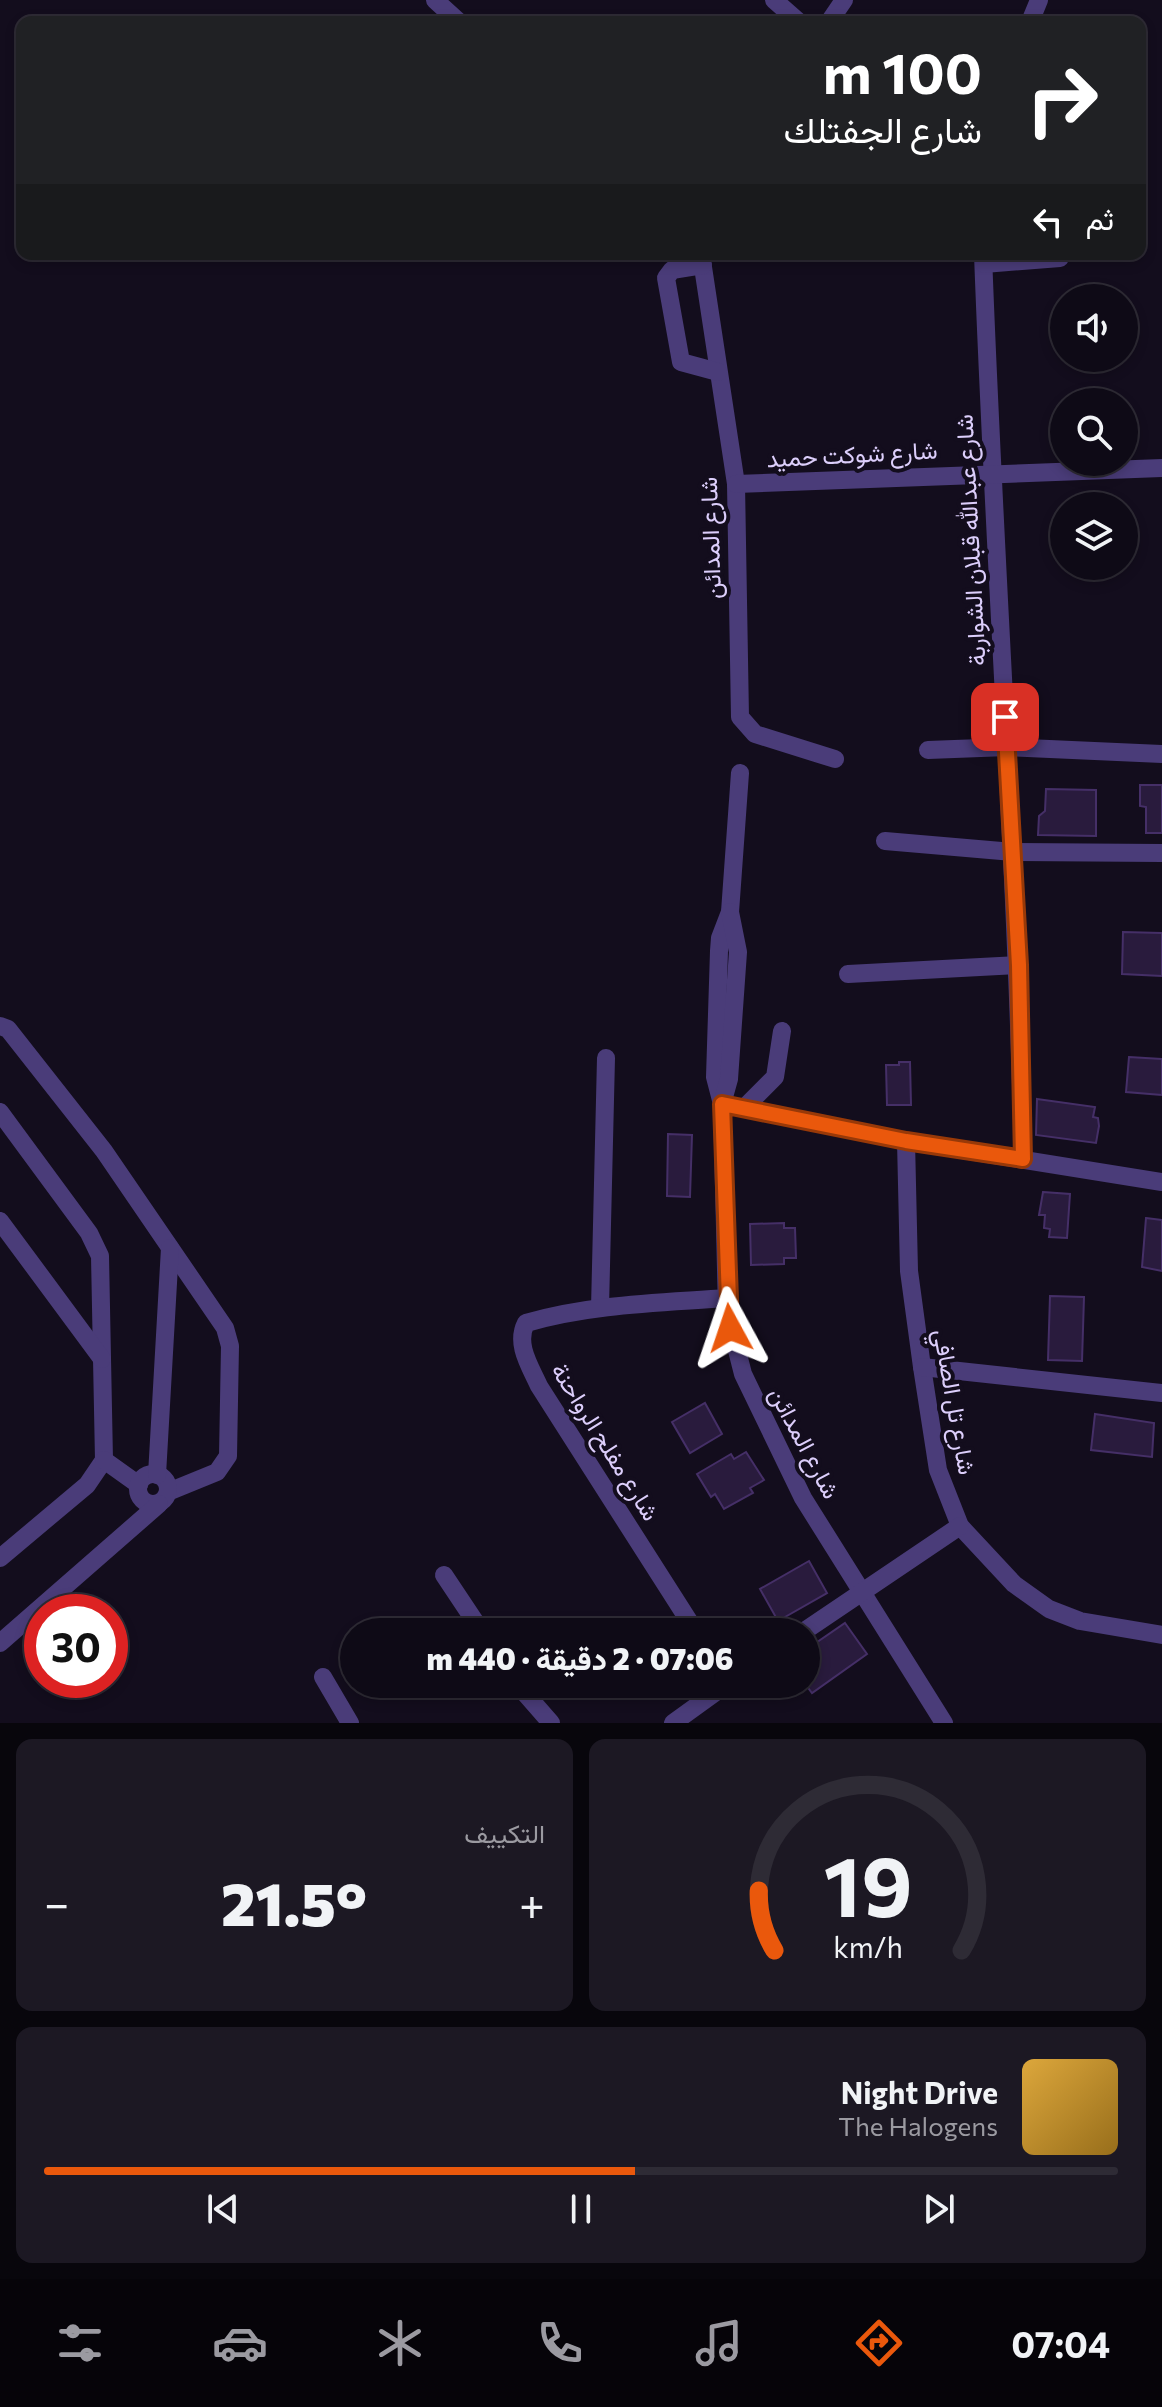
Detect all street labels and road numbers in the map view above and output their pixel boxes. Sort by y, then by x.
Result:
street label: شارع عبدالله قبلان الشواربة [948,413,994,667]
street label: شارع شوكت حميد [766,435,938,475]
street label: شارع المدائن [693,476,729,600]
street label: شارع تل الصافي [922,1327,983,1478]
street label: شارع مفلح الرواحنة [543,1357,666,1528]
street label: شارع المدائن [761,1382,847,1504]

